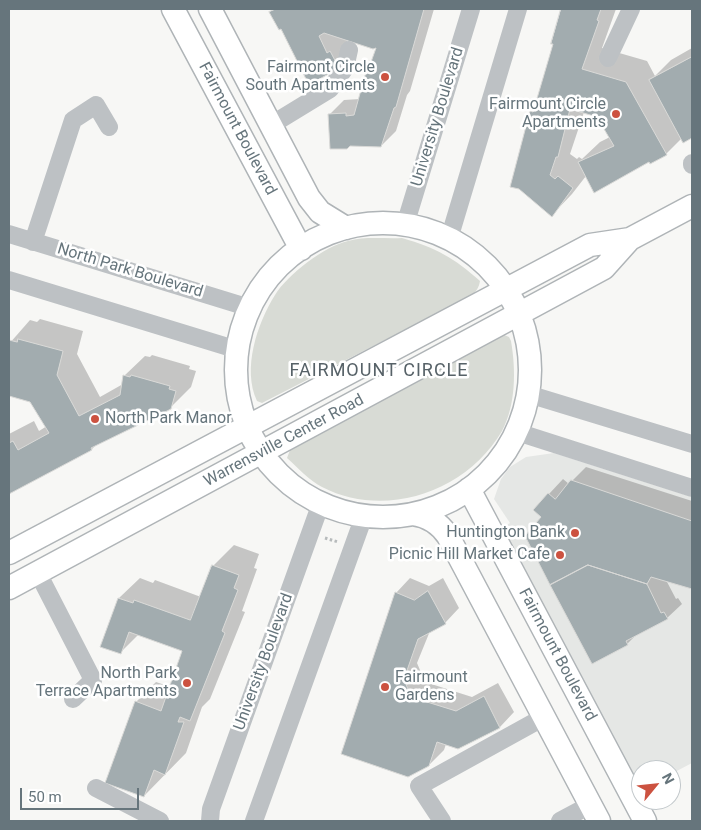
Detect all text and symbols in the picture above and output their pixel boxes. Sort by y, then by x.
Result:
street label: University Boulevard [408,45,468,189]
place label: Fairmont Circle South Apartments [246,58,375,96]
street label: Fairmount Boulevard [194,59,280,199]
marker: Fairmont Circle South Apartments [379,71,391,83]
place label: Fairmount Circle Apartments [489,95,606,133]
marker: Fairmount Circle Apartments [610,108,622,120]
street label: North Park Boulevard [55,240,205,302]
district label: FAIRMOUNT CIRCLE [287,360,471,382]
street label: Warrensville Center Road [201,391,367,491]
place label: North Park Manor [105,409,232,429]
marker: North Park Manor [89,413,101,425]
place label: Huntington Bank [446,523,565,543]
marker: Huntington Bank [569,527,581,539]
place label: Picnic Hill Market Cafe [389,545,550,565]
marker: Picnic Hill Market Cafe [554,549,566,561]
street label: Fairmount Boulevard [514,585,600,725]
street label: University Boulevard [230,591,298,733]
place label: North Park Terrace Apartments [36,664,177,702]
place label: Fairmount Gardens [395,668,468,706]
marker: North Park Terrace Apartments [181,677,193,689]
marker: Fairmount Gardens [379,681,391,693]
north arrow [631,760,681,810]
text: N [659,770,678,787]
scale bar [22,778,141,810]
text: 50 m [28,788,62,806]

